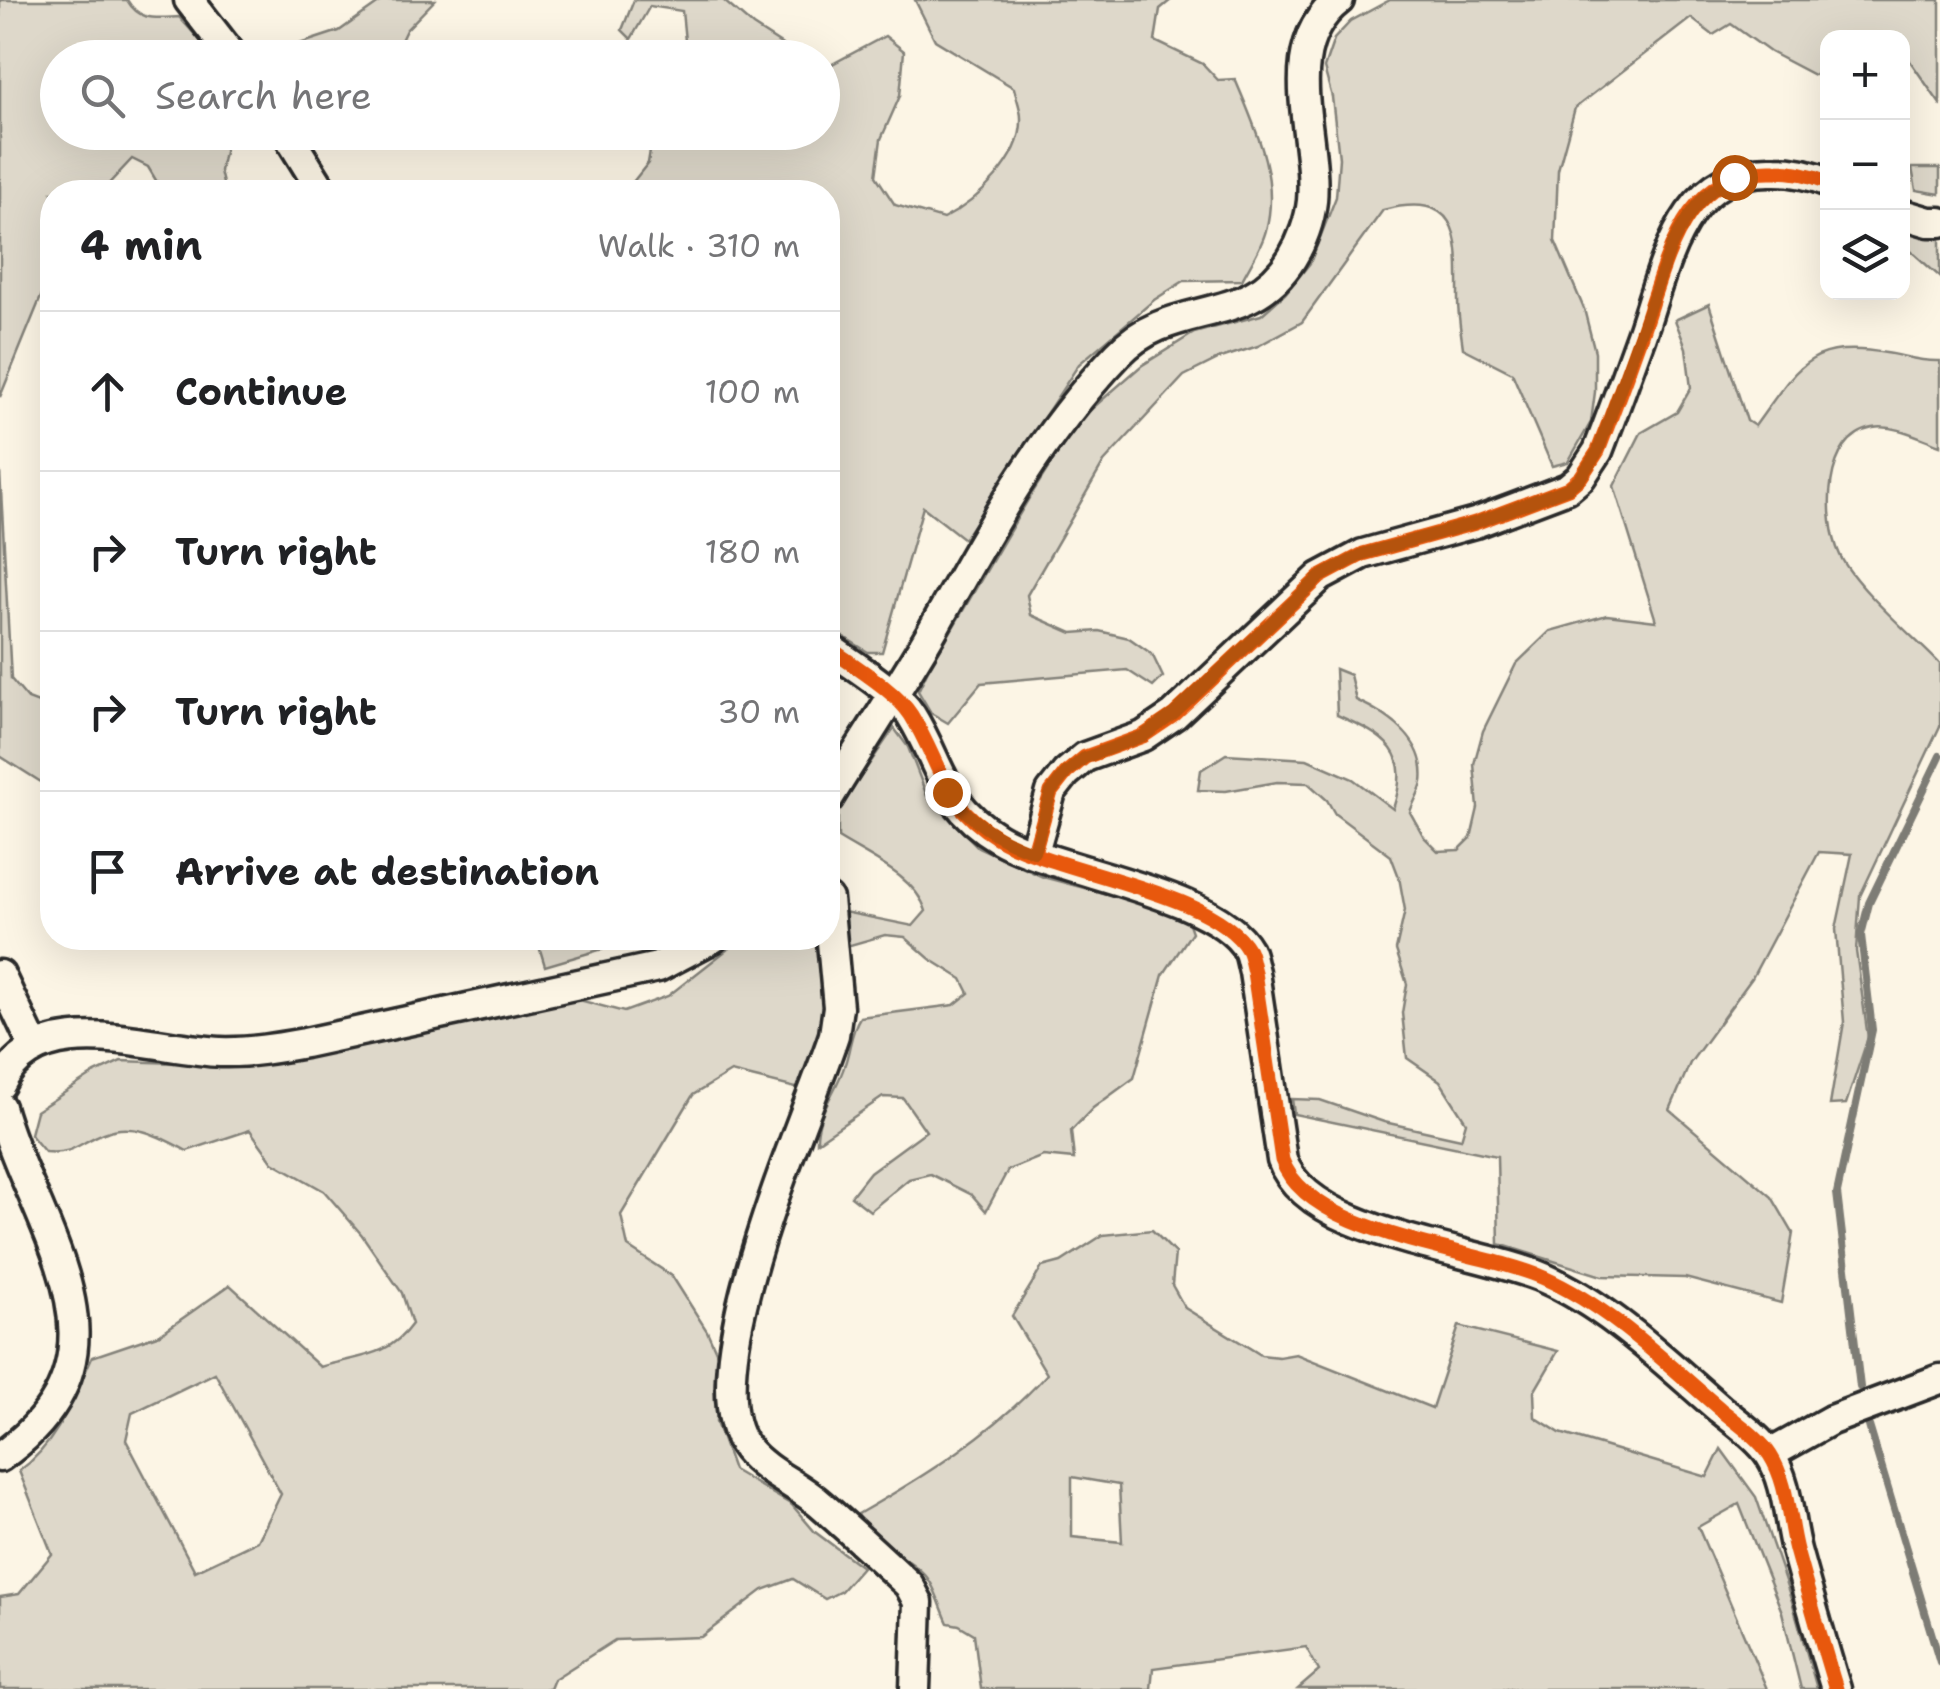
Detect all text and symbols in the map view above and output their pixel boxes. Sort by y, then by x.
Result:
map controls [1820,30,1910,300]
button: + [1820,30,1910,120]
search box [40,40,840,150]
icon: search [75,68,130,123]
text: Search here [155,70,372,121]
button: − [1820,120,1910,210]
route start [1712,155,1758,201]
button: layers [1820,210,1910,300]
text: 4 min [80,217,202,273]
text: Walk · 310 m [598,224,800,267]
icon: ahead [80,364,135,419]
text: Continue [175,366,347,417]
text: 100 m [704,370,800,413]
icon: right [80,524,135,579]
text: Turn right [175,526,377,577]
text: 180 m [704,530,800,573]
icon: right [80,684,135,739]
text: Turn right [175,686,377,737]
text: 30 m [717,690,800,733]
route end [925,770,971,816]
icon: arrive [80,844,135,899]
text: Arrive at destination [175,846,599,897]

